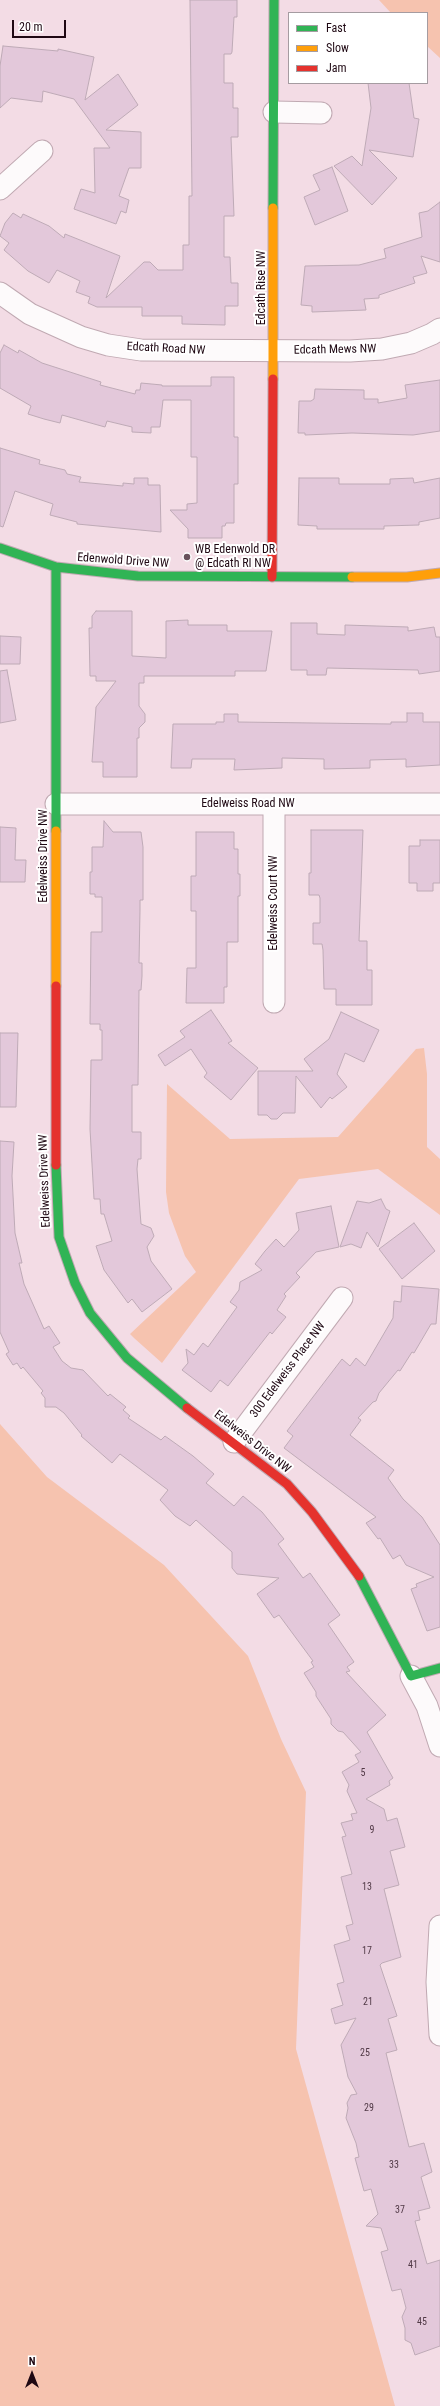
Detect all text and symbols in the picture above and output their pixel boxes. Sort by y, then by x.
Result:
scale bar [14,12,68,38]
legend [288,12,428,84]
text: 20 m [19,20,43,34]
text: Fast [326,21,346,35]
text: Slow [326,41,349,55]
text: Jam [326,61,347,75]
street label: Edcath Rise NW [255,251,269,325]
street label: Edcath Road NW [126,340,206,358]
street label: Edcath Mews NW [294,342,376,358]
place label: WB Edenwold DR @ Edcath RI NW [195,543,275,571]
street label: Edenwold Drive NW [77,551,169,571]
marker: WB Edenwold DR @ Edcath RI NW [182,552,192,562]
street label: Edelweiss Road NW [201,797,295,811]
street label: Edelweiss Drive NW [37,809,51,903]
street label: Edelweiss Court NW [267,855,281,951]
street label: Edelweiss Drive NW [36,1134,54,1228]
street label: 300 Edelweiss Place NW [247,1319,329,1421]
street label: Edelweiss Drive NW [211,1408,293,1476]
house number: 5 [361,1767,365,1779]
house number: 9 [370,1824,374,1836]
house number: 13 [362,1881,372,1893]
house number: 17 [362,1945,372,1957]
house number: 21 [363,1996,373,2008]
house number: 25 [360,2047,370,2059]
house number: 29 [364,2102,374,2114]
house number: 33 [389,2159,399,2171]
house number: 37 [395,2204,405,2216]
house number: 41 [408,2259,418,2271]
house number: 45 [417,2316,427,2328]
north arrow [12,2354,52,2394]
text: N [29,2355,35,2368]

